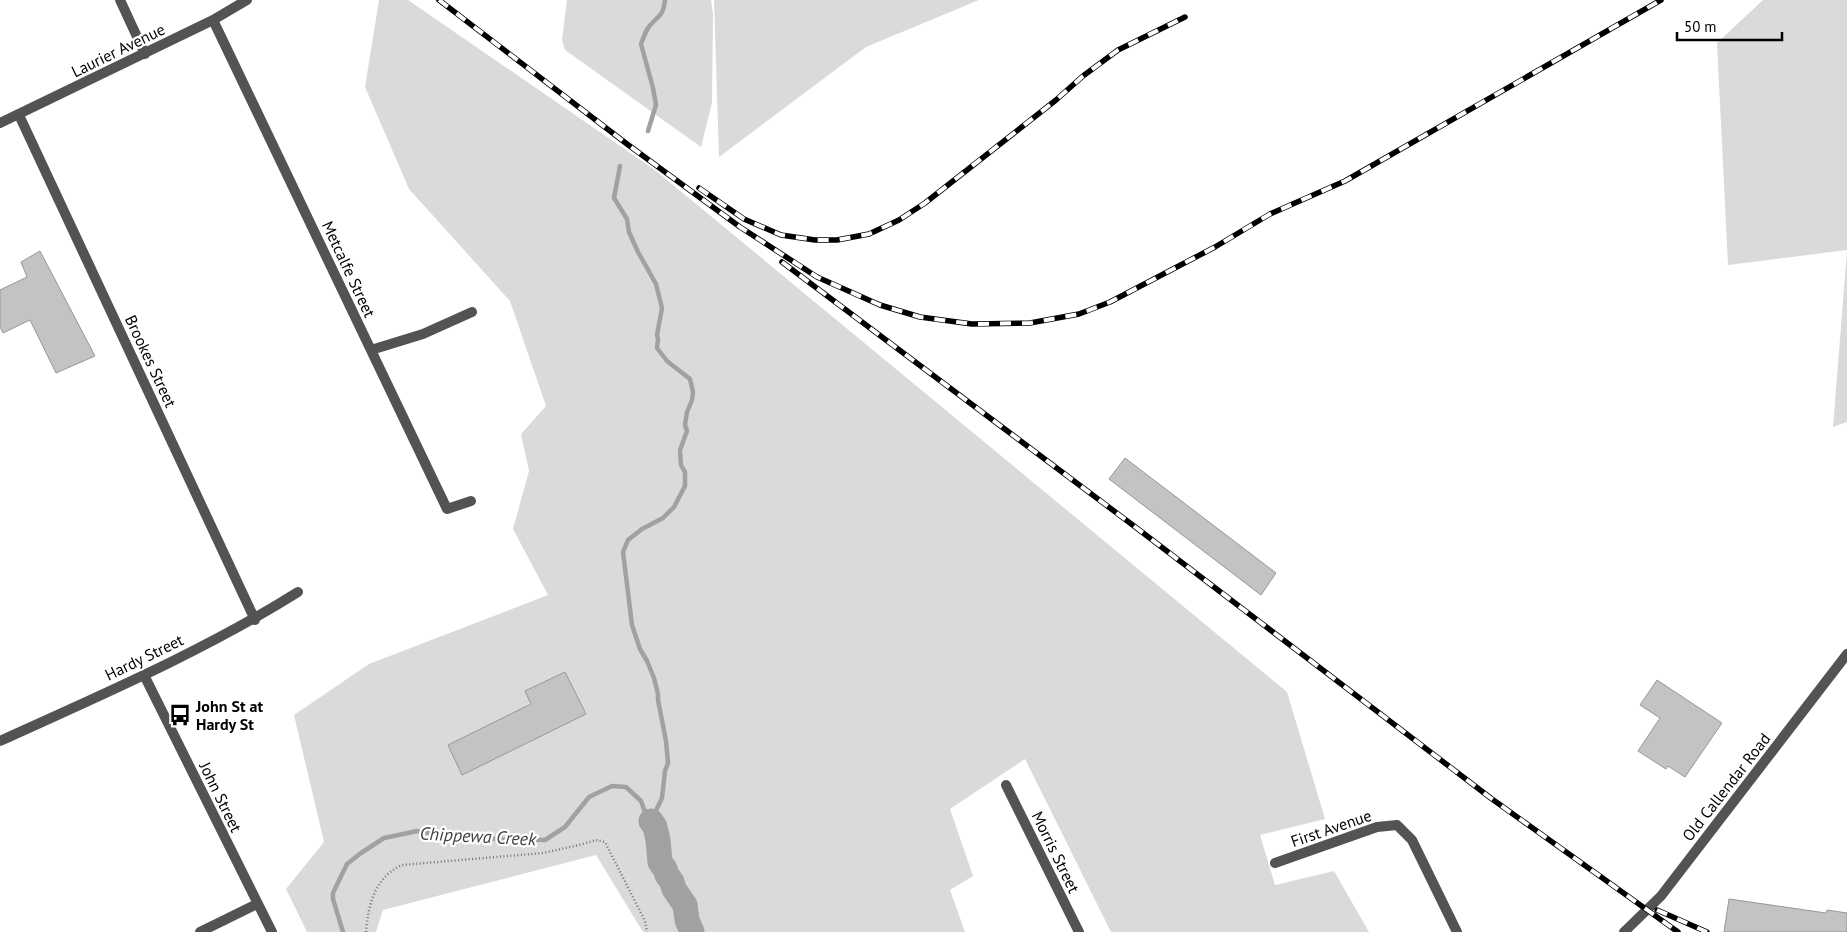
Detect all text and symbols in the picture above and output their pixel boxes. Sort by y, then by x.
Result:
scale bar [1677,10,1782,42]
text: 50 m [1684,17,1717,36]
street label: Laurier Avenue [68,19,168,81]
street label: Metcalfe Street [318,218,380,321]
street label: Brookes Street [121,312,181,411]
street label: Hardy Street [102,629,187,685]
place label: John St at Hardy St [195,696,263,734]
bus stop icon: John St at Hardy St [167,702,193,728]
street label: Old Callendar Road [1678,729,1774,845]
street label: John Street [195,758,247,836]
street label: First Avenue [1288,805,1374,851]
street label: Morris Street [1028,808,1085,897]
water label: Chippewa Creek [419,821,538,851]

